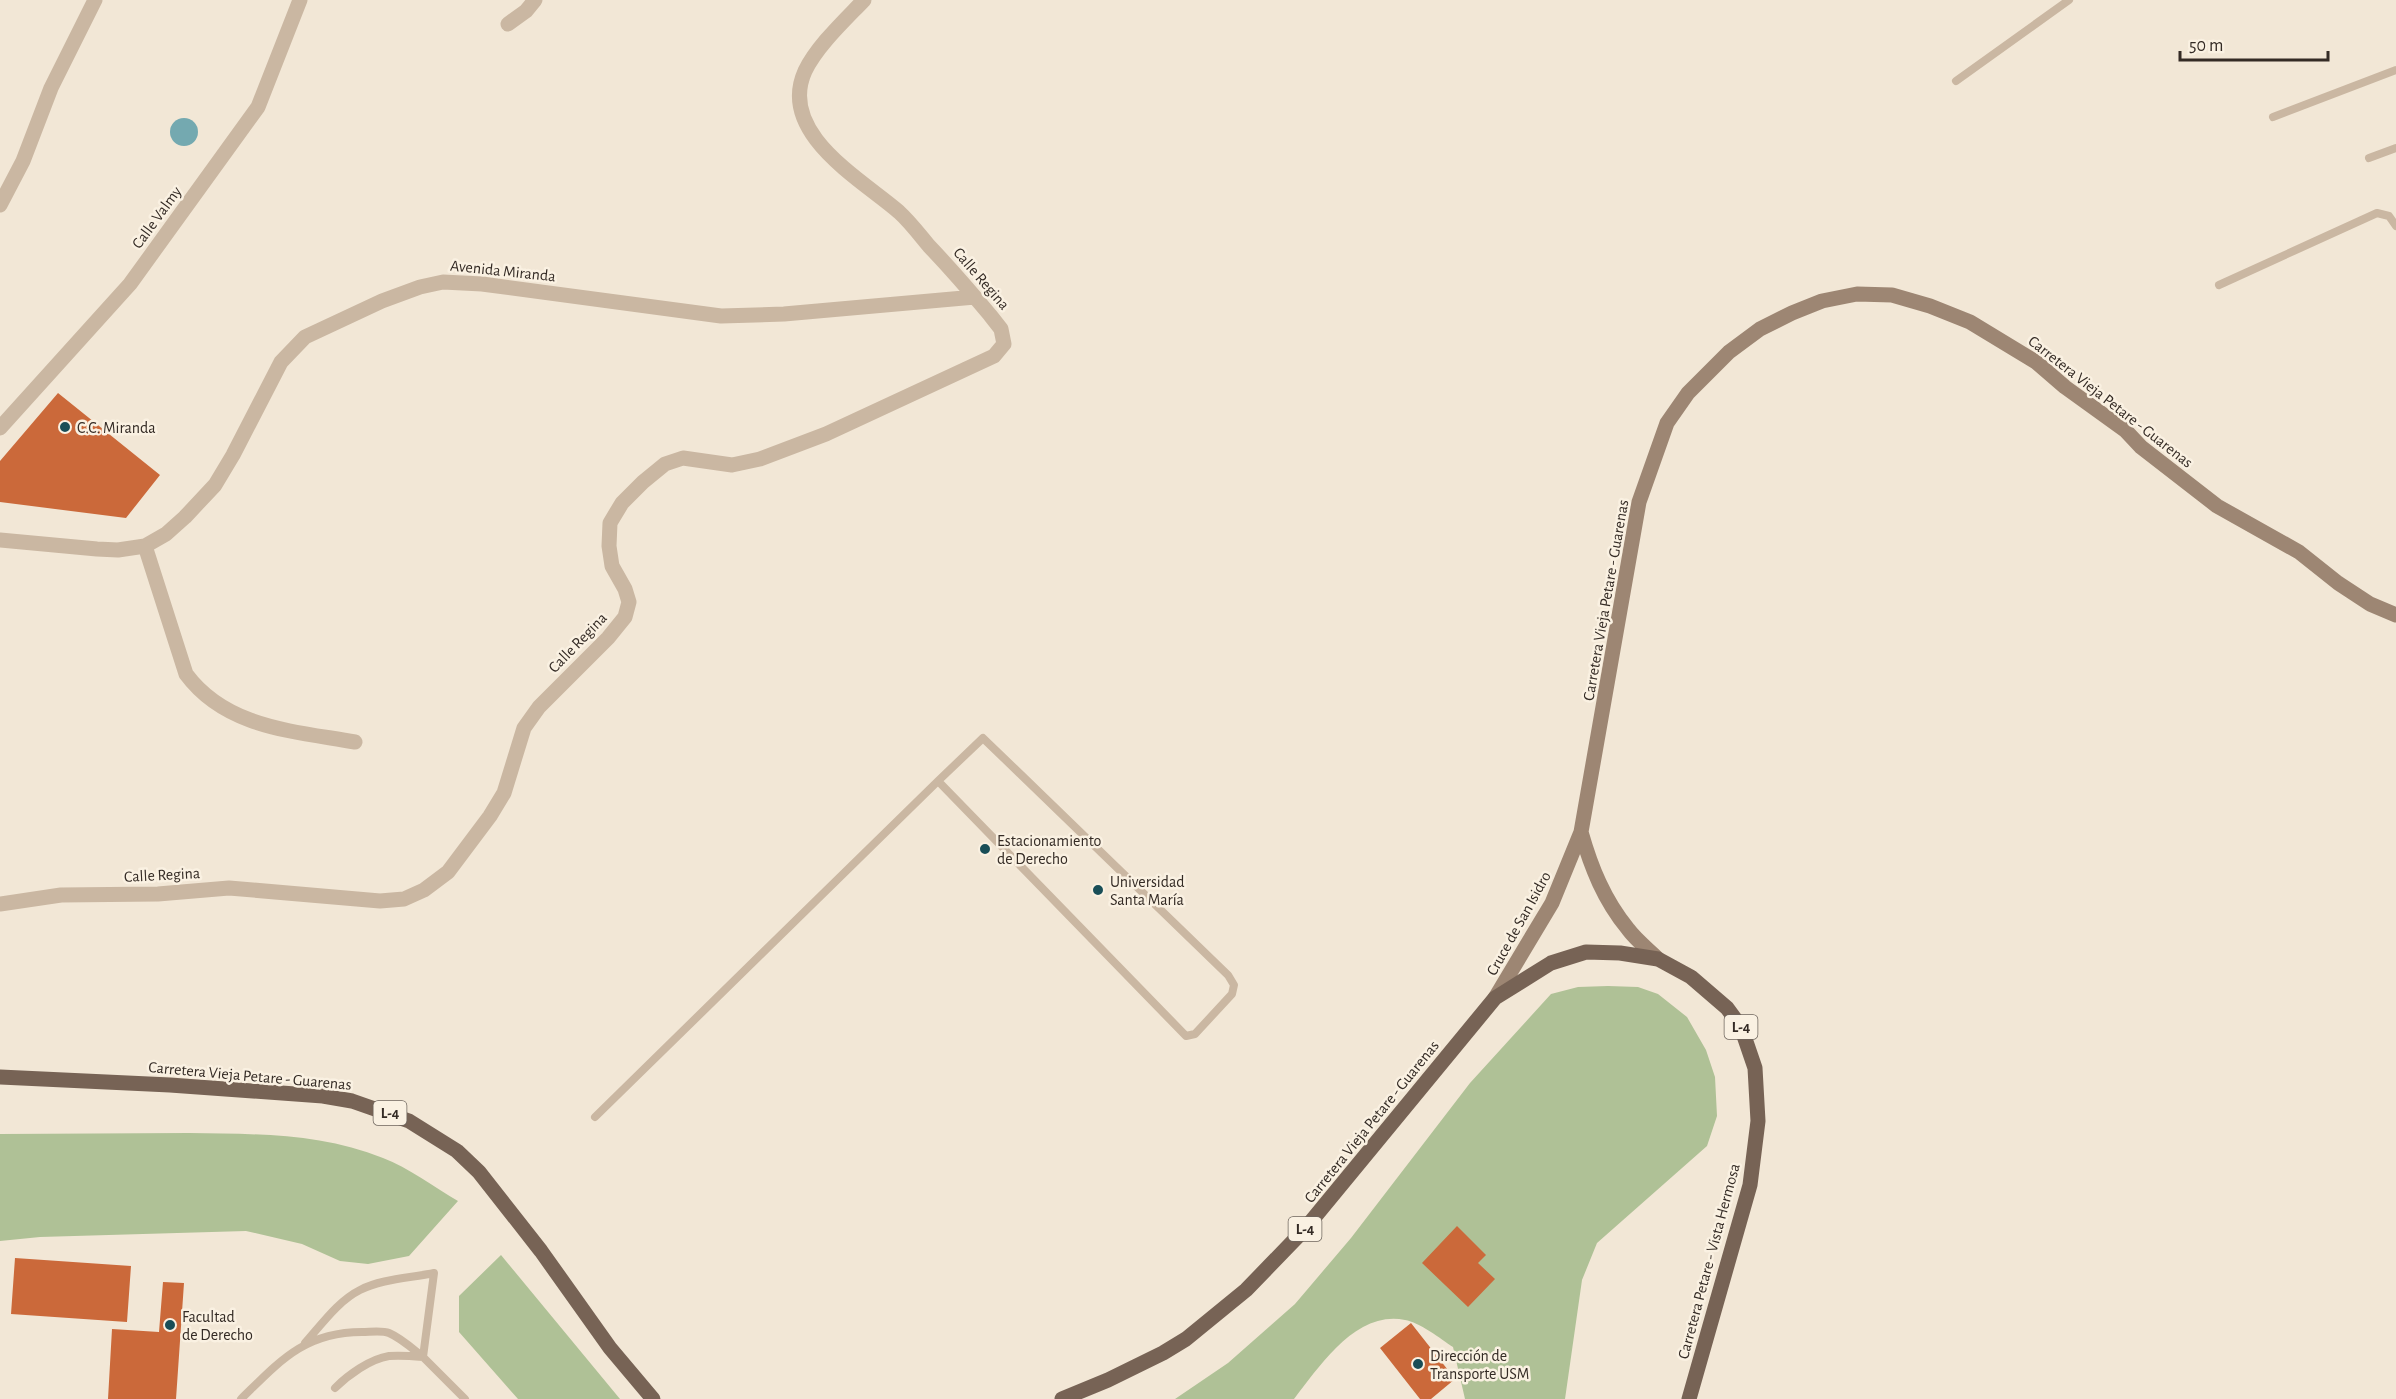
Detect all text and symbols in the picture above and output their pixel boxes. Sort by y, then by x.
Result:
scale bar [2180,24,2328,62]
text: 50 m [2189,37,2223,55]
street label: Calle Valmy [129,183,185,252]
street label: Calle Regina [950,245,1012,313]
street label: Avenida Miranda [449,257,556,284]
street label: Carretera Vieja Petare - Guarenas [2024,333,2196,472]
marker: C.C. Miranda [58,420,72,434]
place label: C.C. Miranda [77,420,156,436]
street label: Carretera Vieja Petare - Guarenas [1580,498,1633,702]
street label: Calle Regina [545,610,610,676]
place label: Estacionamiento de Derecho [997,833,1102,867]
marker: Estacionamiento de Derecho [978,842,992,856]
street label: Calle Regina [123,865,201,885]
street label: Cruce de San Isidro [1484,869,1554,978]
place label: Universidad Santa María [1110,874,1185,908]
marker: Universidad Santa María [1091,883,1105,897]
road number: L-4 [1724,1015,1758,1039]
street label: Carretera Vieja Petare - Guarenas [1301,1037,1443,1207]
street label: Carretera Vieja Petare - Guarenas [148,1059,352,1094]
road number: L-4 [374,1101,406,1125]
street label: Carretera Petare - Vista Hermosa [1675,1162,1743,1361]
road number: L-4 [1288,1217,1322,1241]
place label: Facultad de Derecho [182,1309,253,1343]
marker: Facultad de Derecho [163,1318,177,1332]
place label: Dirección de Transporte USM [1430,1348,1529,1382]
marker: Dirección de Transporte USM [1411,1357,1425,1371]

